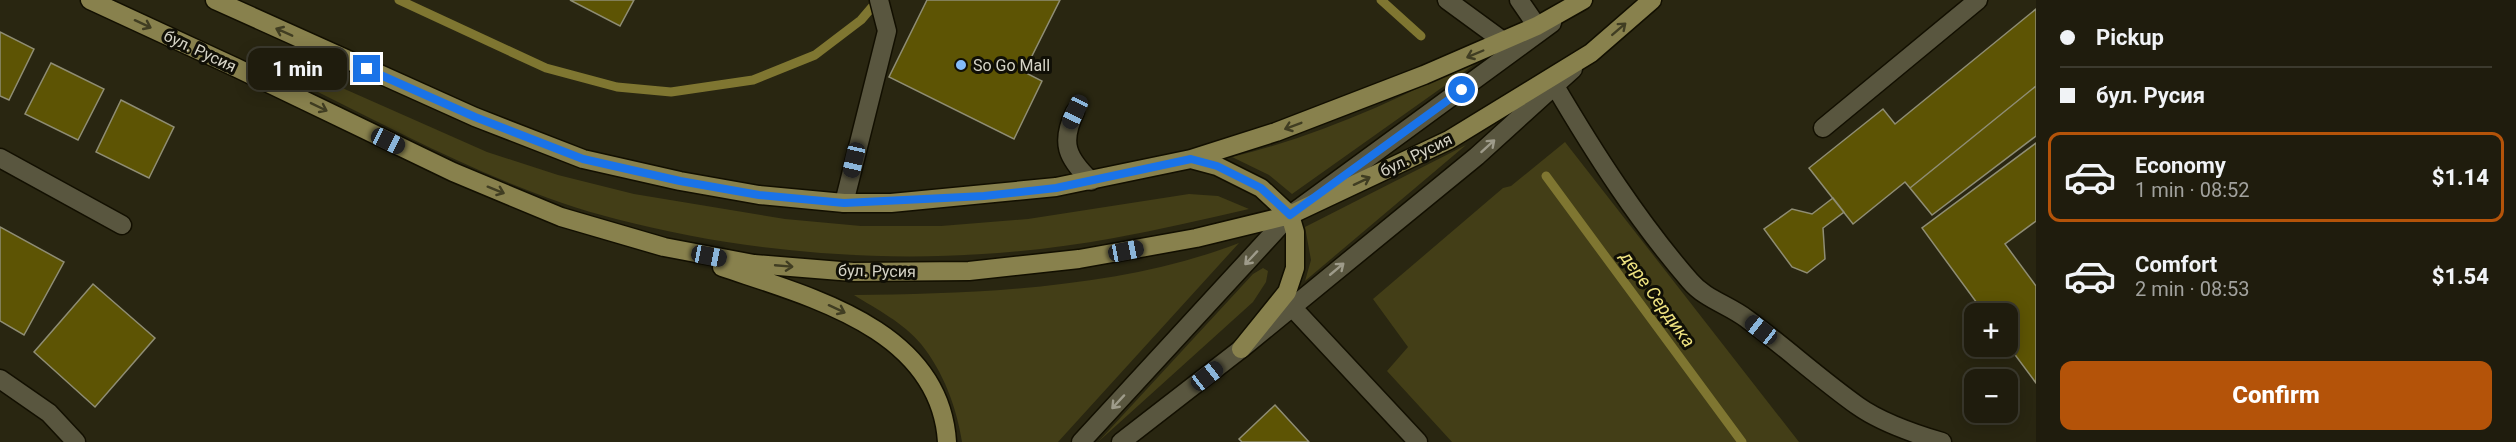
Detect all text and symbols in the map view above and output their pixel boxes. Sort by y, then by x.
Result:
one-way arrow [133,19,151,31]
one-way arrow [1611,22,1626,36]
one-way arrow [276,25,294,37]
text: Pickup [2096,25,2164,50]
street label: бул. Русия [161,26,239,76]
callout: 1 min [247,48,346,90]
one-way arrow [1466,48,1484,60]
route end [353,55,380,82]
place label: So Go Mall [973,56,1050,75]
text: 1 min [272,57,323,81]
marker: So Go Mall [954,58,968,72]
route start [1448,76,1475,103]
text: бул. Русия [2096,83,2205,108]
car [1059,92,1091,132]
one-way arrow [310,102,328,114]
one-way arrow [1285,121,1303,132]
car [368,125,408,157]
street label: бул. Русия [1377,129,1455,181]
one-way arrow [1480,139,1495,153]
car [841,140,867,180]
icon: car [2063,150,2117,204]
text: Economy [2135,153,2226,178]
text: $1.14 [2432,165,2489,190]
one-way arrow [1352,175,1370,187]
text: 1 min · 08:52 [2135,178,2250,202]
one-way arrow [486,185,504,196]
car [1107,239,1145,263]
car [690,244,728,268]
water label: дере Сердика [1615,245,1700,351]
icon: car [2063,249,2117,303]
one-way arrow [1243,251,1258,266]
text: Comfort [2135,252,2217,277]
one-way arrow [774,261,794,272]
street label: бул. Русия [838,261,916,281]
one-way arrow [1329,262,1344,276]
text: $1.54 [2432,264,2489,289]
text: 2 min · 08:53 [2135,277,2250,301]
one-way arrow [828,303,846,315]
map controls [1964,303,2018,423]
button: + [1964,303,2018,357]
car [1741,312,1781,348]
car [1187,358,1227,394]
button: Confirm [2060,361,2492,430]
button: − [1964,369,2018,423]
one-way arrow [1111,394,1126,409]

